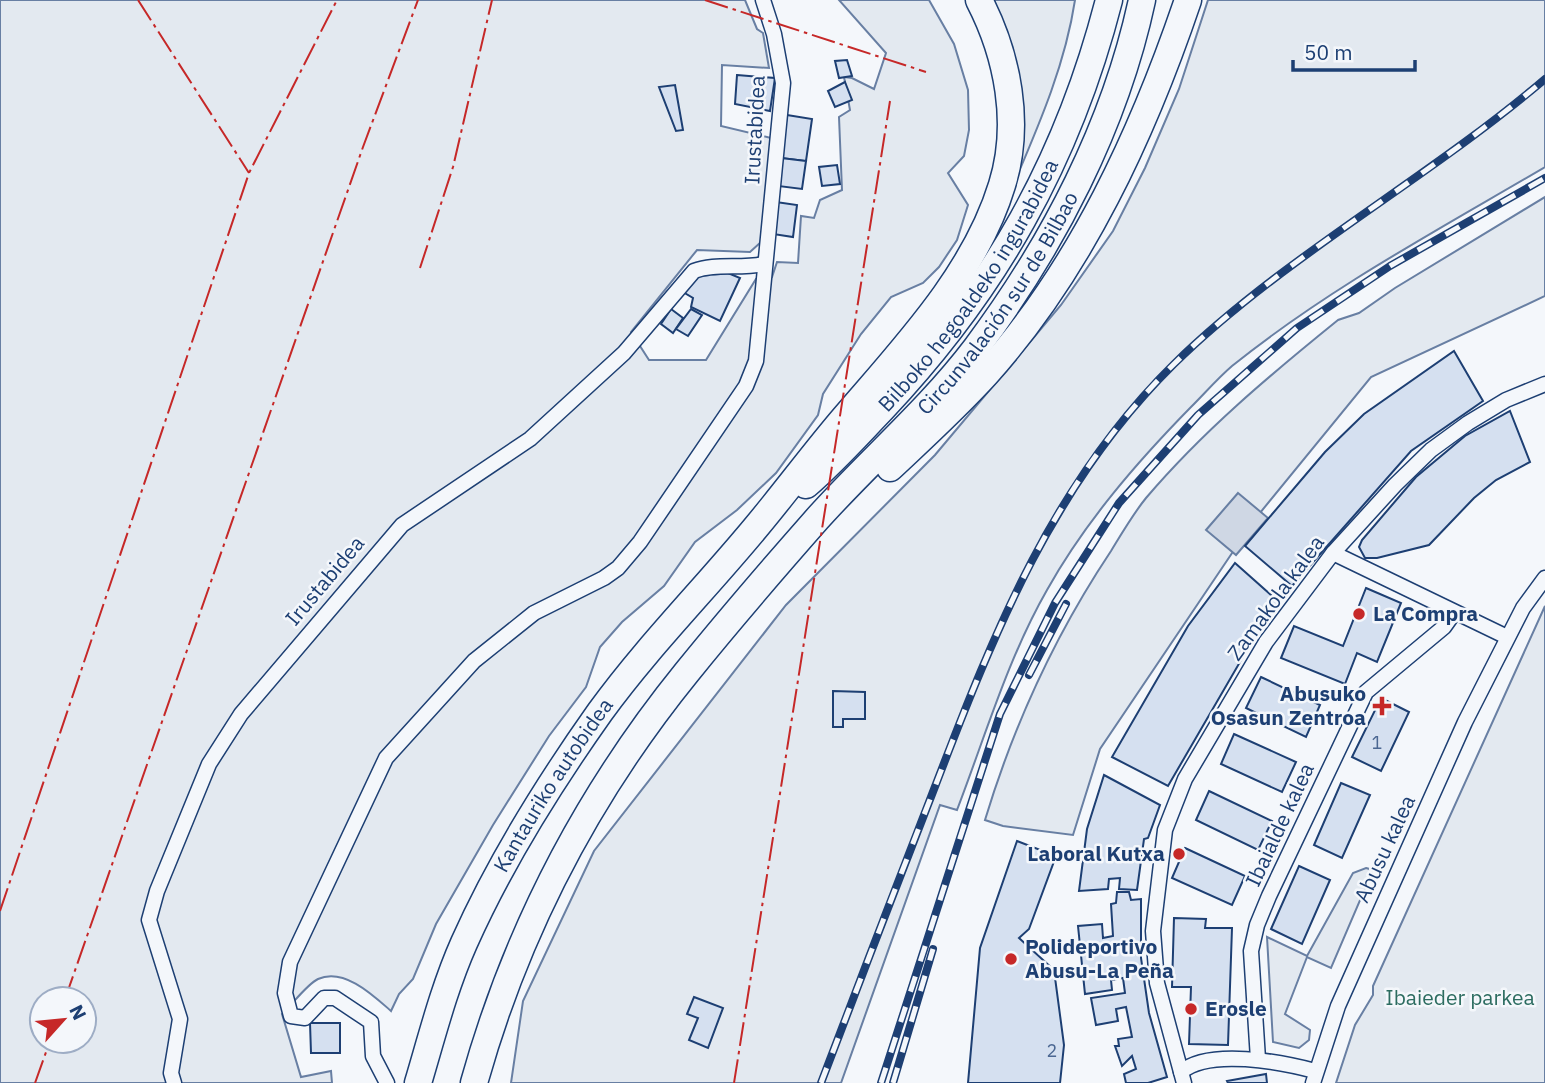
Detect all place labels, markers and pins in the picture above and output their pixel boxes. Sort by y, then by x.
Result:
place label: La Compra [1373,599,1478,627]
marker: La Compra [1351,606,1367,622]
place label: Abusuko Osasun Zentroa [1211,679,1366,731]
marker: Abusuko Osasun Zentroa [1372,696,1392,716]
place label: Laboral Kutxa [1027,839,1165,867]
marker: Laboral Kutxa [1171,846,1187,862]
place label: Polideportivo Abusu-La Peña [1025,932,1174,984]
marker: Polideportivo Abusu-La Peña [1003,951,1019,967]
place label: Erosle [1205,994,1267,1022]
marker: Erosle [1183,1001,1199,1017]

